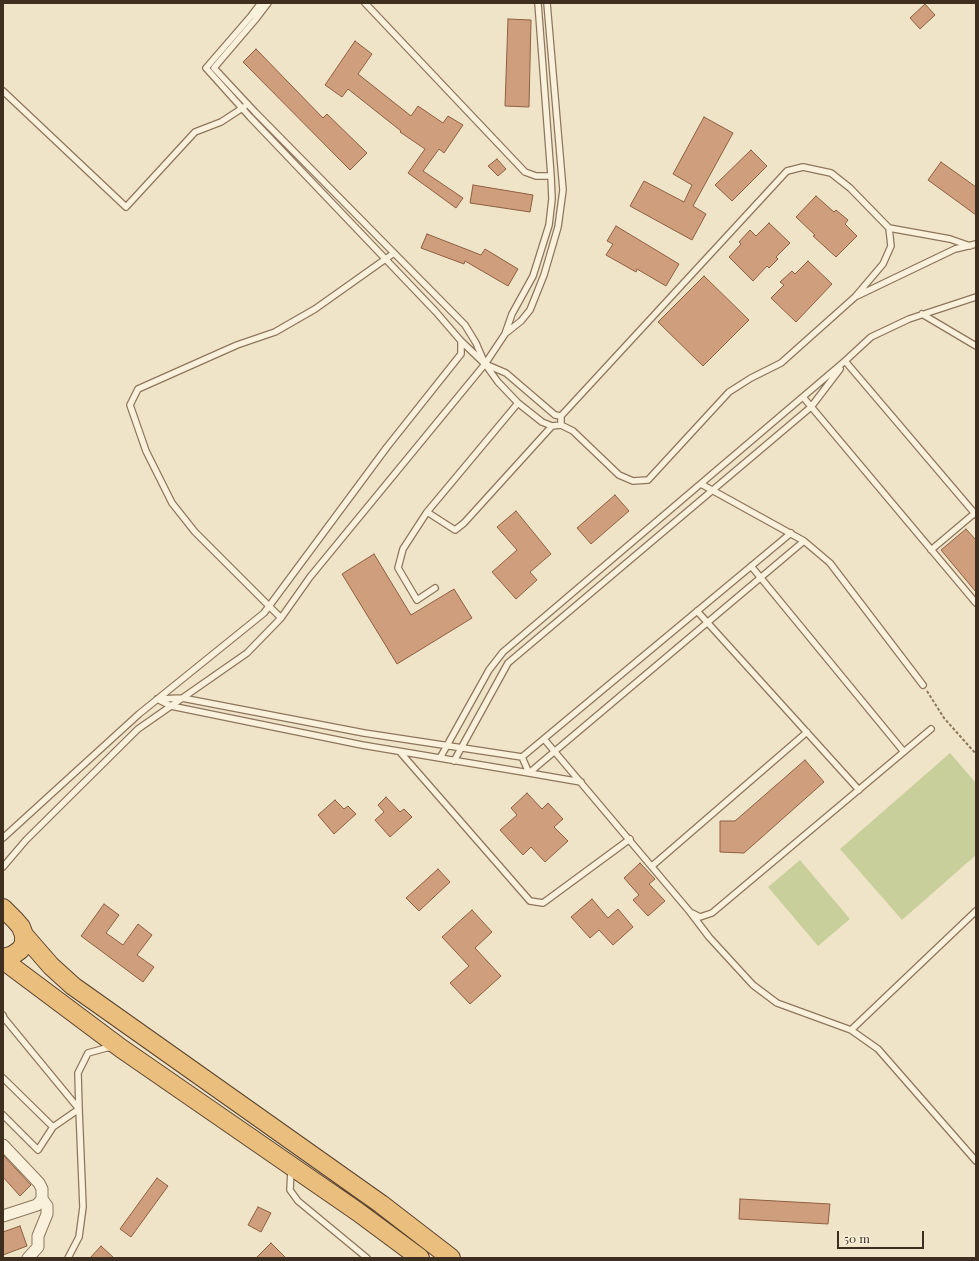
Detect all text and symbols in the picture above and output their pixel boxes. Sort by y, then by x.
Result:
scale bar [839,1223,926,1249]
text: 50 m [844,1230,870,1246]

